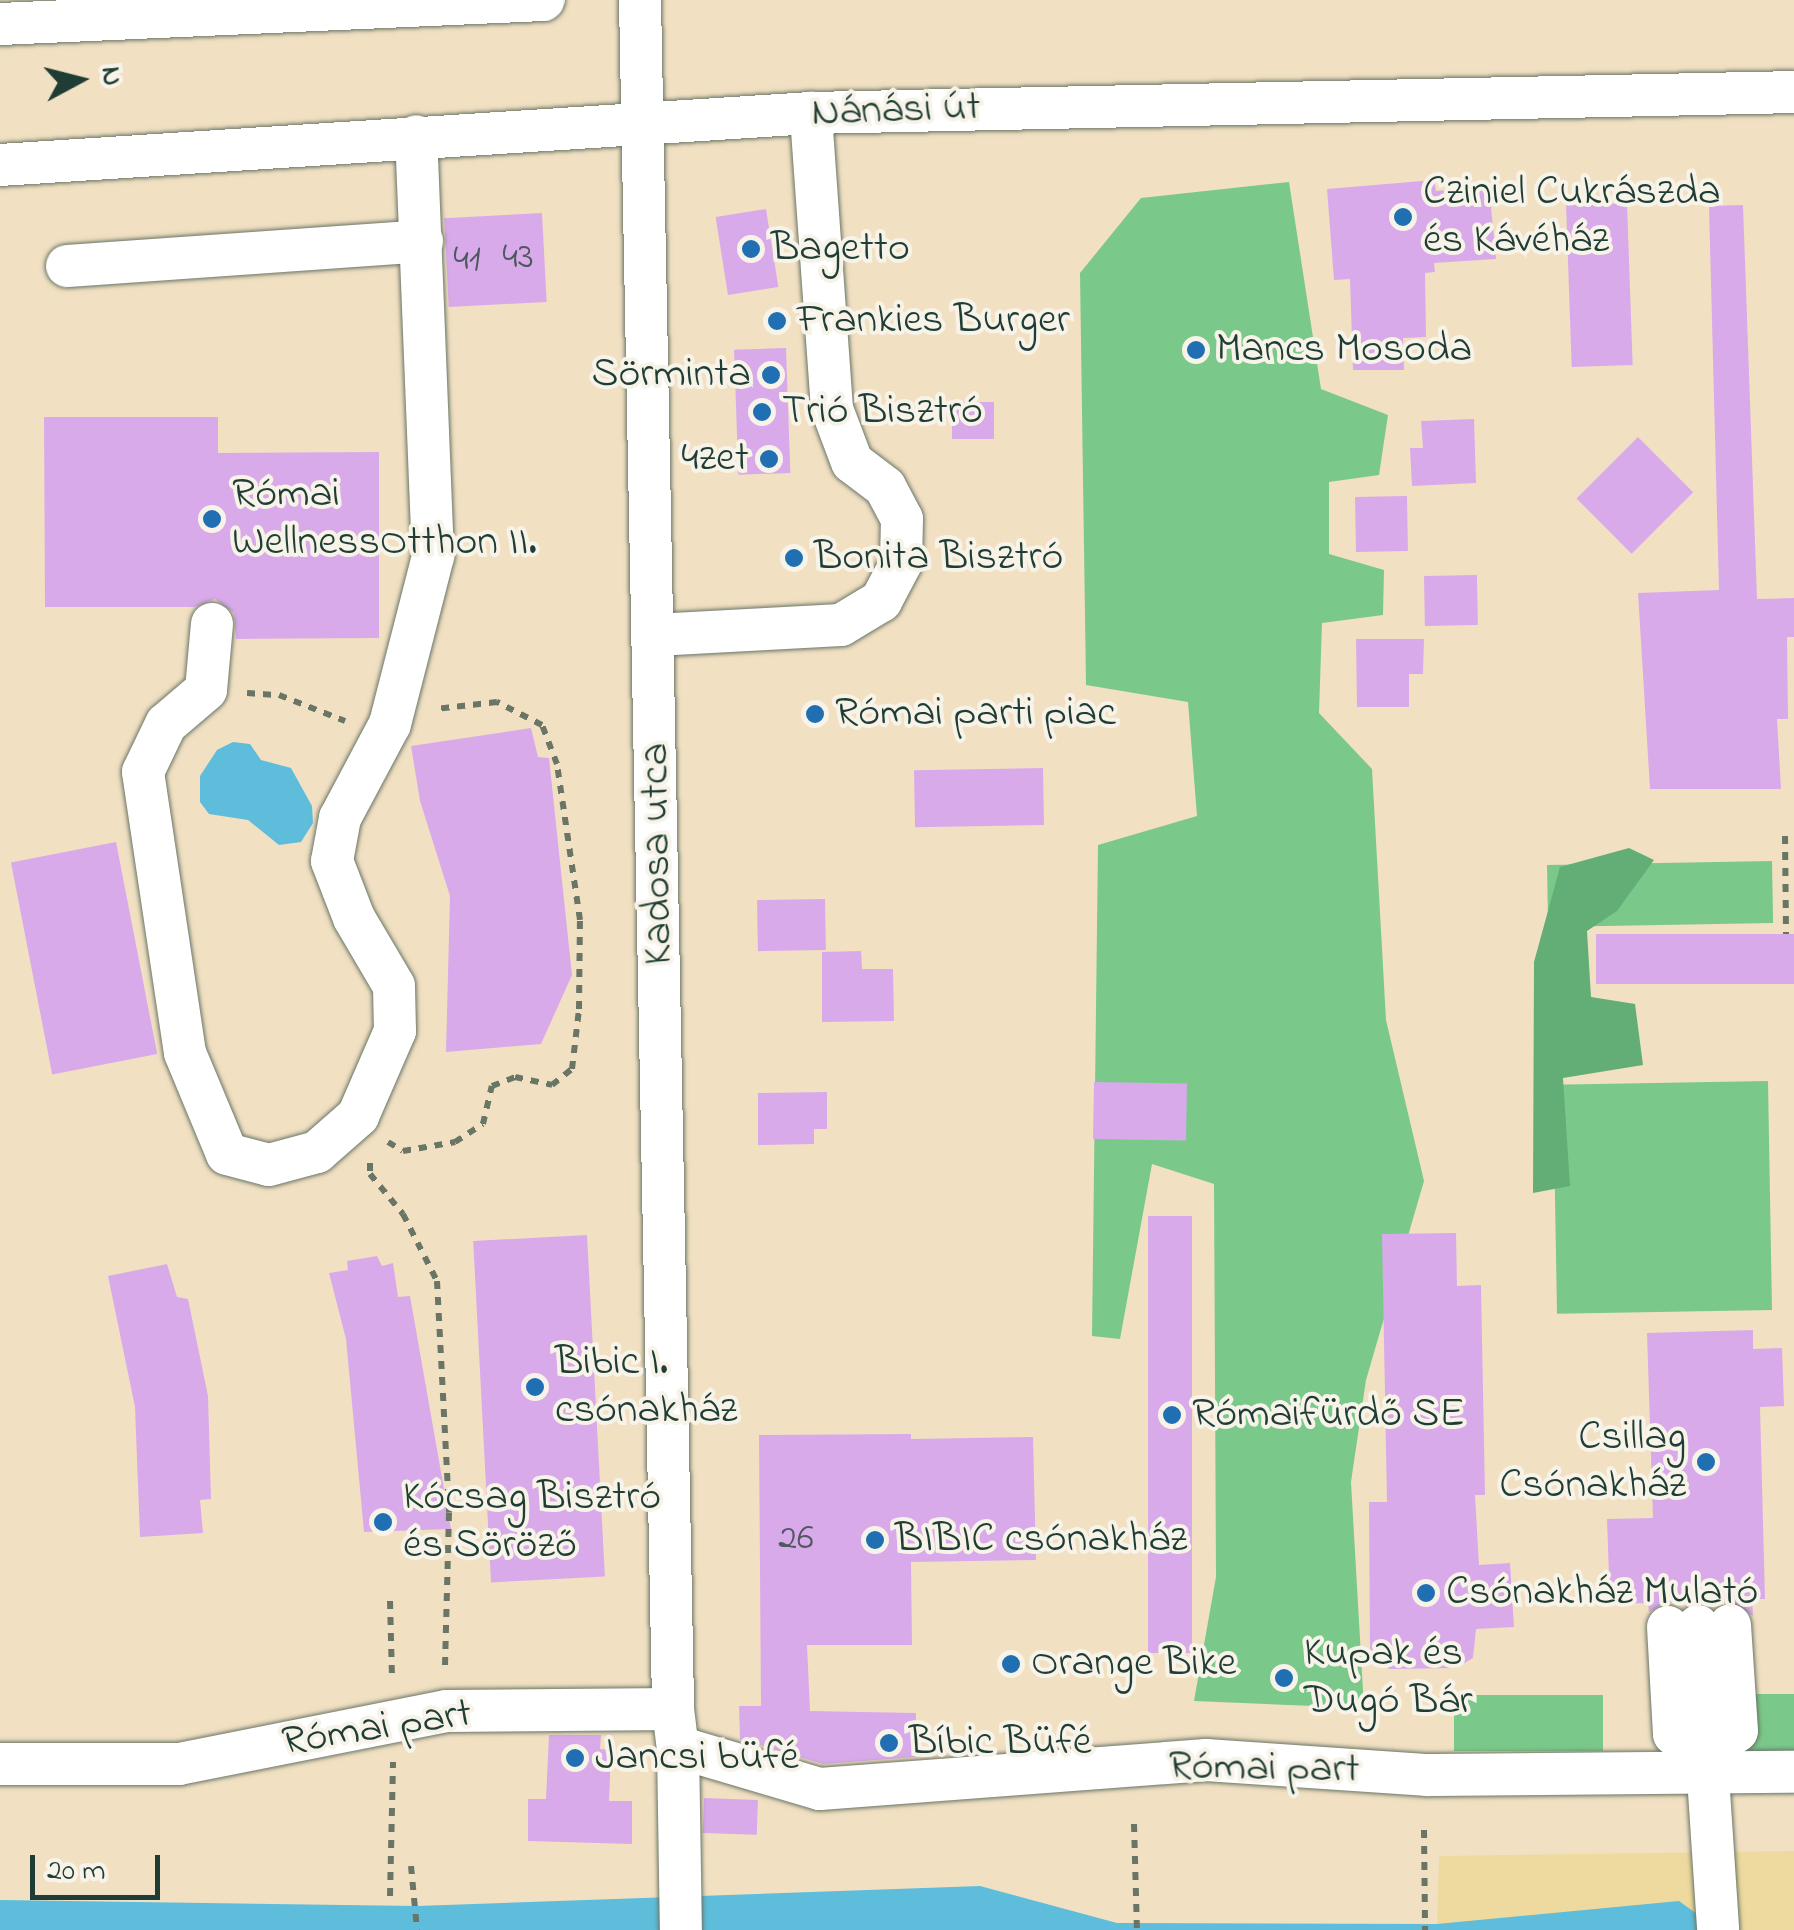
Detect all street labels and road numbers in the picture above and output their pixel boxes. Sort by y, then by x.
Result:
street label: Nánási út [811,83,981,139]
street label: Kadosa utca [631,742,685,966]
street label: Római part [279,1689,475,1769]
street label: Római part [1168,1742,1360,1796]

